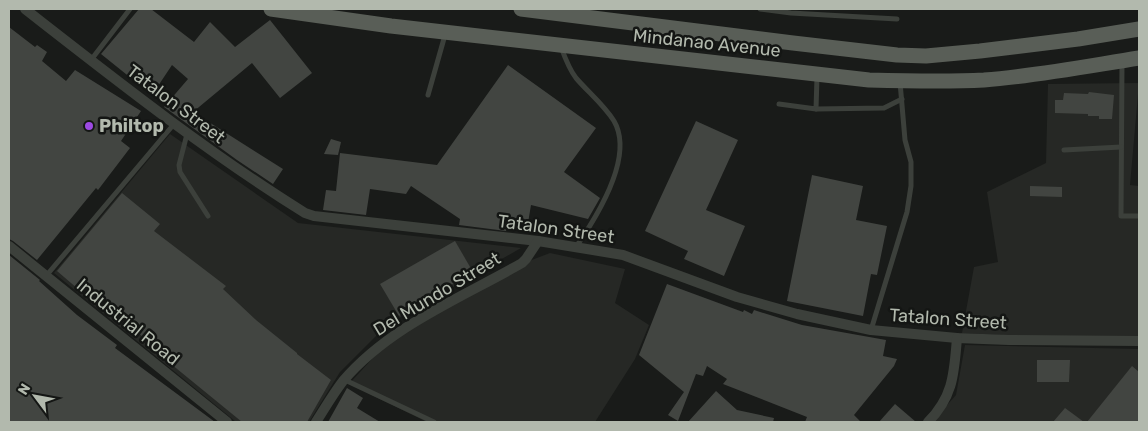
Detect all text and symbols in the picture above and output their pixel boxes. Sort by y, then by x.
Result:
street label: Mindanao Avenue [632,24,782,62]
street label: Tatalon Street [122,60,230,148]
place label: Philtop [99,115,164,137]
marker: Philtop [83,120,95,132]
street label: Tatalon Street [496,210,616,248]
street label: Del Mundo Street [369,247,505,341]
street label: Industrial Road [72,274,184,370]
street label: Tatalon Street [889,304,1007,334]
north arrow [10,371,60,421]
text: N [15,381,34,398]

